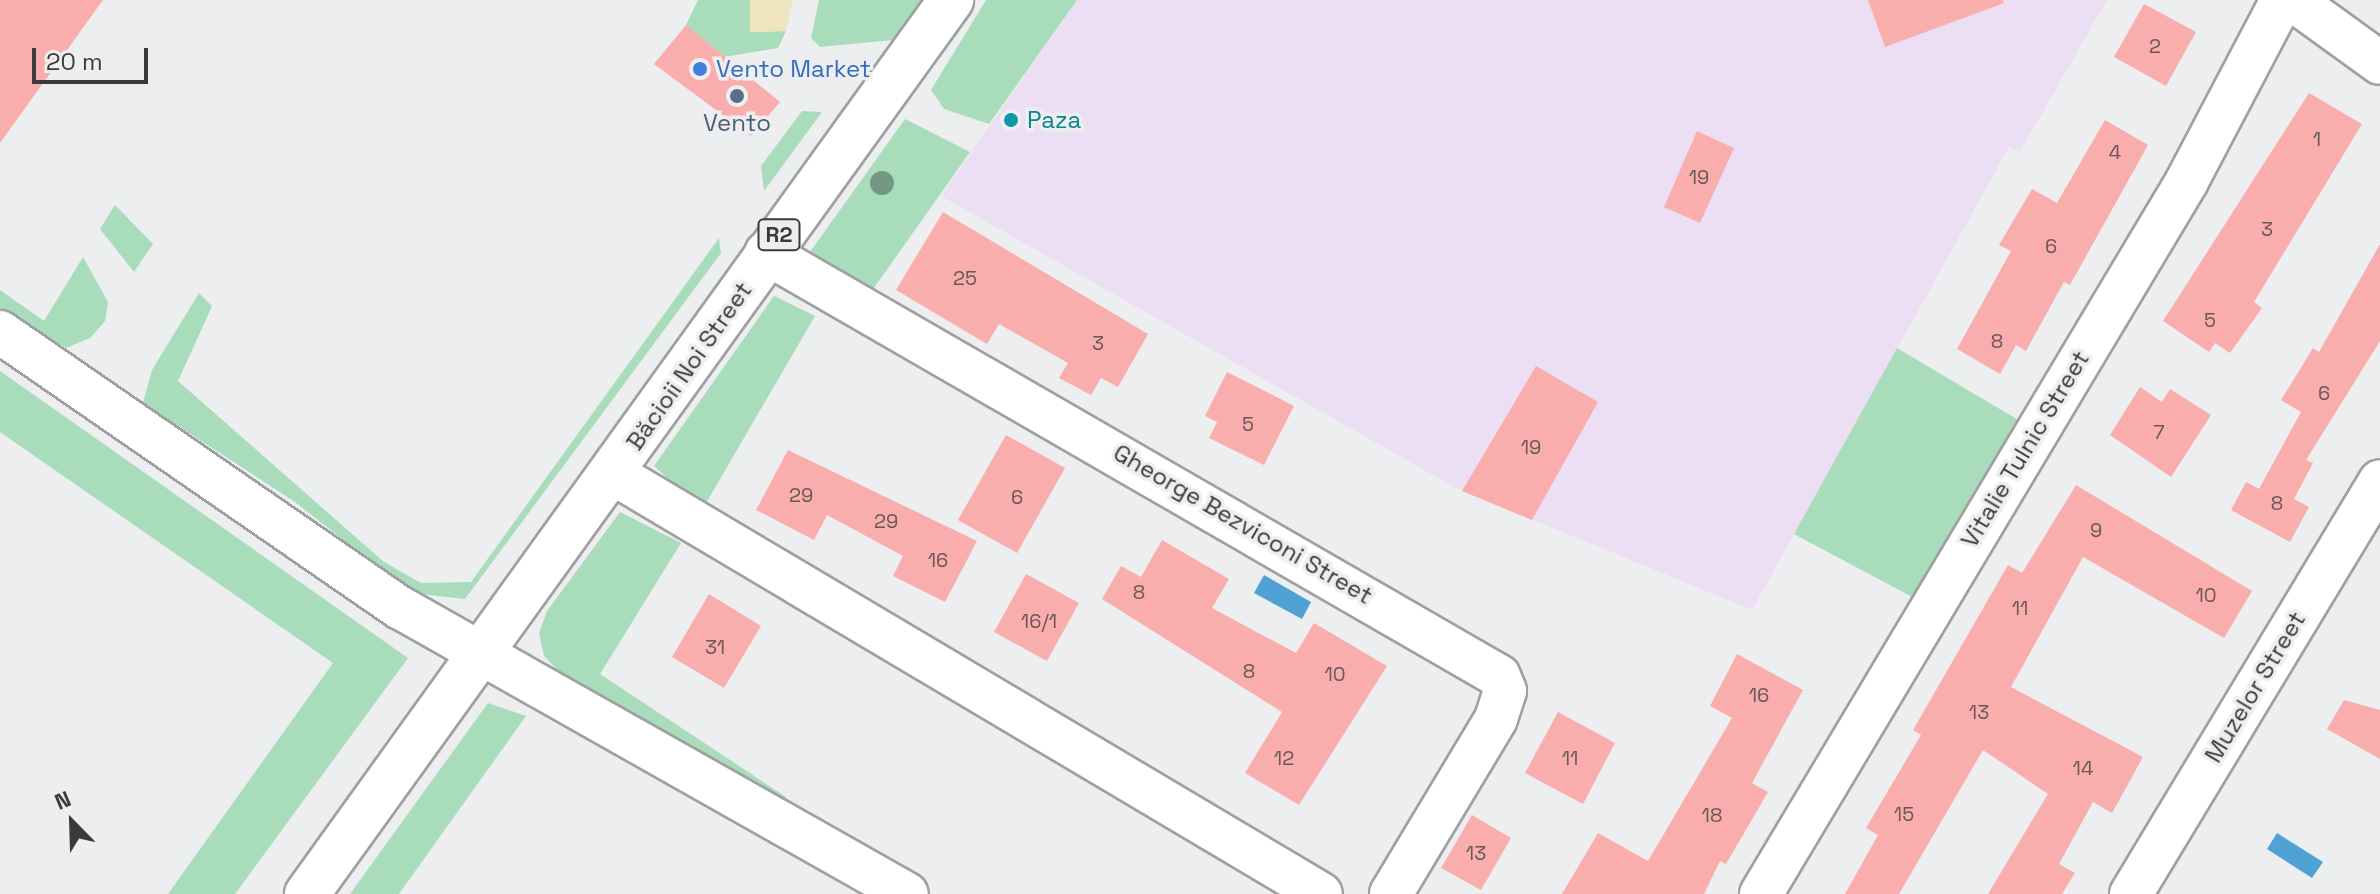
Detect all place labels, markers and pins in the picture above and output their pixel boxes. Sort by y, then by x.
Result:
place label: Vento Market [716,55,871,83]
marker: Vento Market [691,60,709,78]
marker: Vento [728,87,746,105]
place label: Paza [1027,106,1081,134]
place label: Vento [703,109,771,137]
marker: Paza [1002,111,1020,129]

